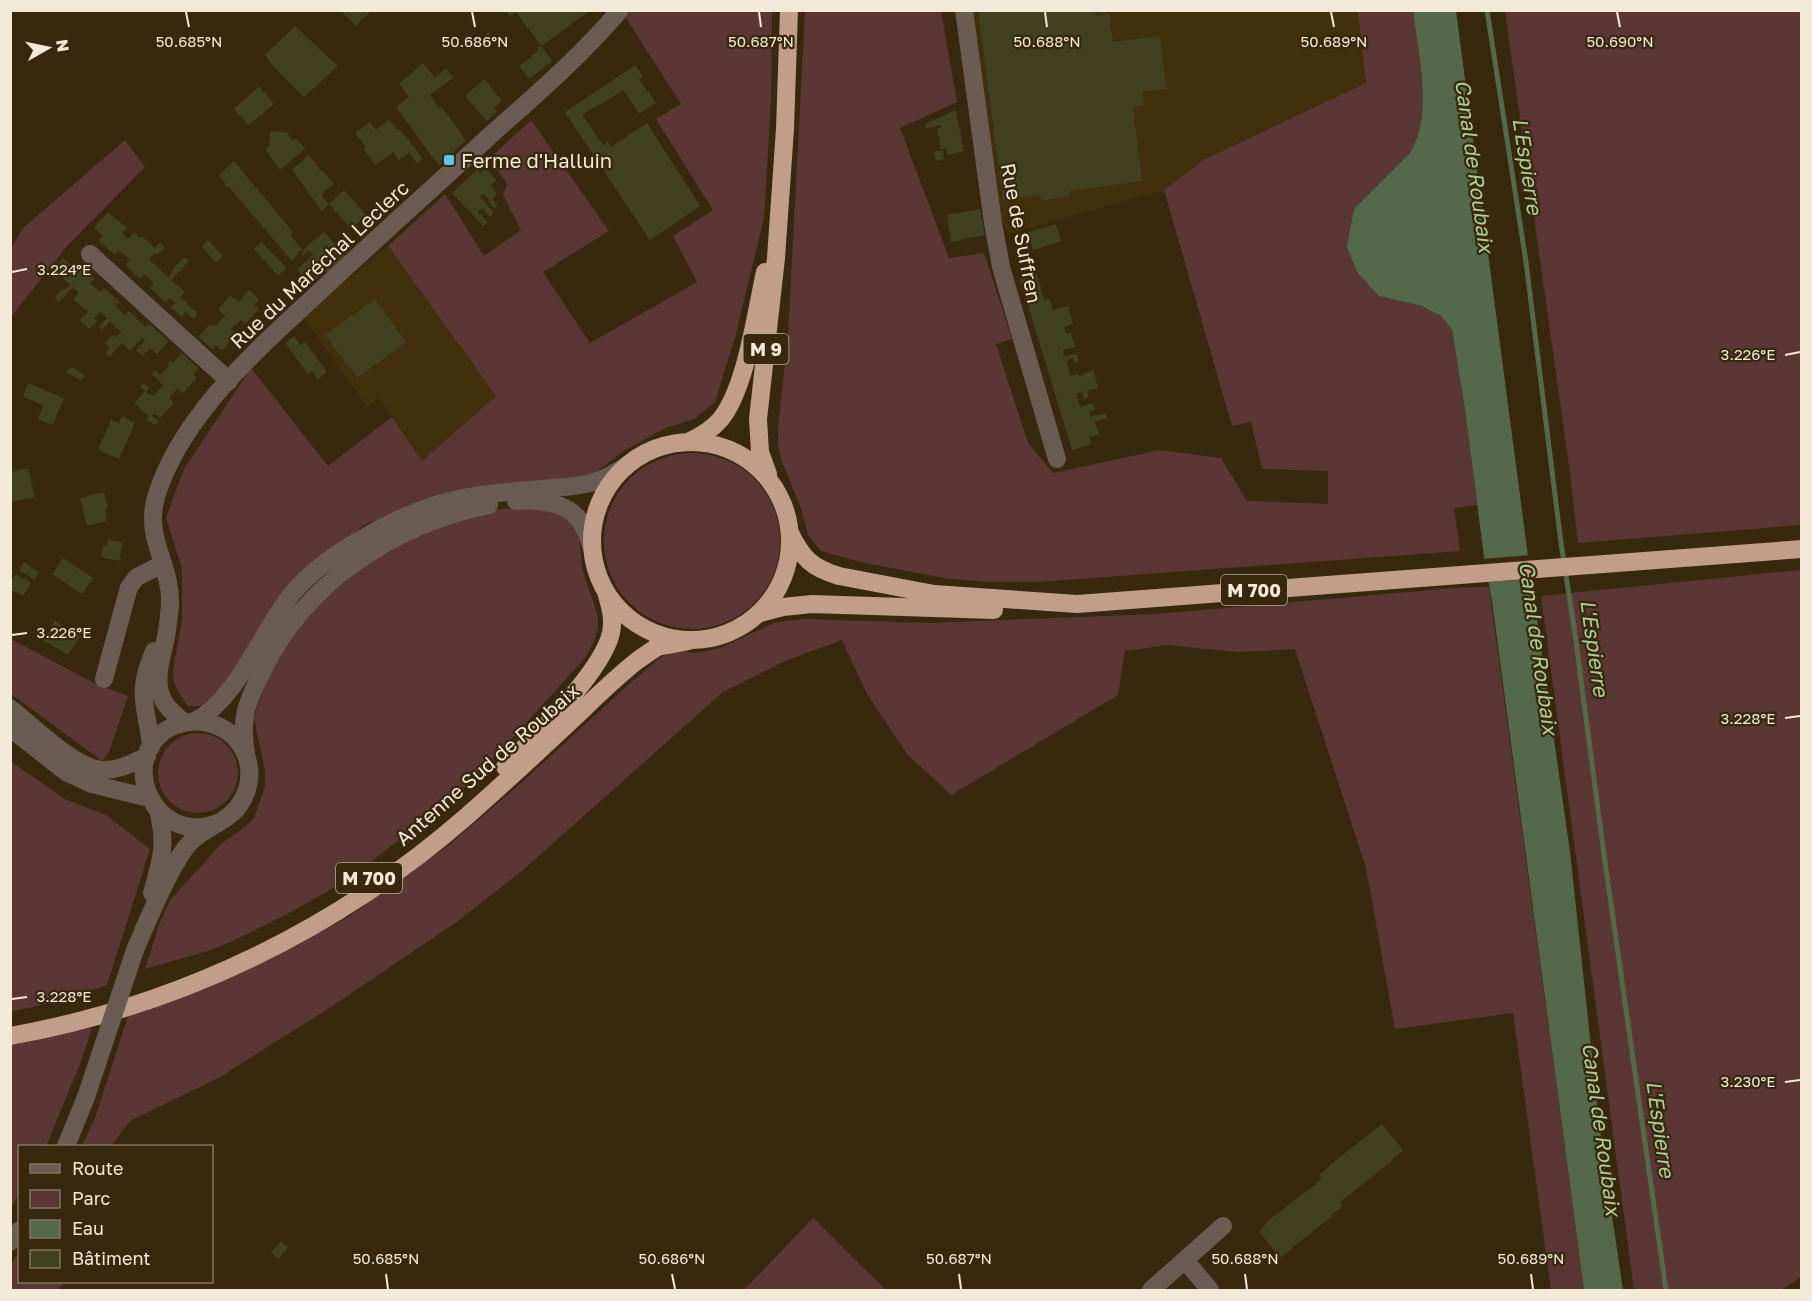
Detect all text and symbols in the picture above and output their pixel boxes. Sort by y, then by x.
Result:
north arrow [18,18,78,78]
text: 50.685°N [156,32,222,50]
text: 50.686°N [441,32,509,50]
text: 50.687°N [728,32,794,50]
text: 50.688°N [1013,32,1081,50]
text: 50.689°N [1300,32,1368,50]
text: 50.690°N [1586,32,1654,50]
text: N [52,38,74,53]
water label: Canal de Roubaix [1450,78,1500,257]
water label: L'Espierre [1508,116,1549,218]
place label: Ferme d'Halluin [461,148,612,172]
marker: Ferme d'Halluin [442,153,456,167]
street label: Rue de Suffren [997,161,1047,305]
street label: Rue du Maréchal Leclerc [225,175,413,353]
text: 3.224°E [37,260,91,278]
road number: M 9 [744,334,789,364]
text: 3.226°E [1721,345,1775,363]
water label: Canal de Roubaix [1514,560,1564,739]
road number: M 700 [1221,575,1287,605]
water label: L'Espierre [1575,598,1615,700]
text: 3.226°E [37,623,91,641]
street label: Antenne Sud de Roubaix [390,678,584,850]
text: 3.228°E [1721,709,1775,727]
road number: M 700 [336,863,402,893]
text: 3.228°E [37,987,91,1005]
water label: Canal de Roubaix [1577,1041,1627,1220]
text: 3.230°E [1720,1072,1776,1090]
water label: L'Espierre [1641,1079,1681,1181]
legend [18,1145,213,1283]
text: Route [72,1157,123,1179]
text: Parc [72,1187,111,1209]
text: Eau [72,1217,104,1239]
text: Bâtiment [72,1247,151,1269]
text: 50.685°N [353,1249,419,1267]
text: 50.686°N [638,1249,706,1267]
text: 50.687°N [926,1249,992,1267]
text: 50.688°N [1211,1249,1279,1267]
text: 50.689°N [1497,1249,1565,1267]

